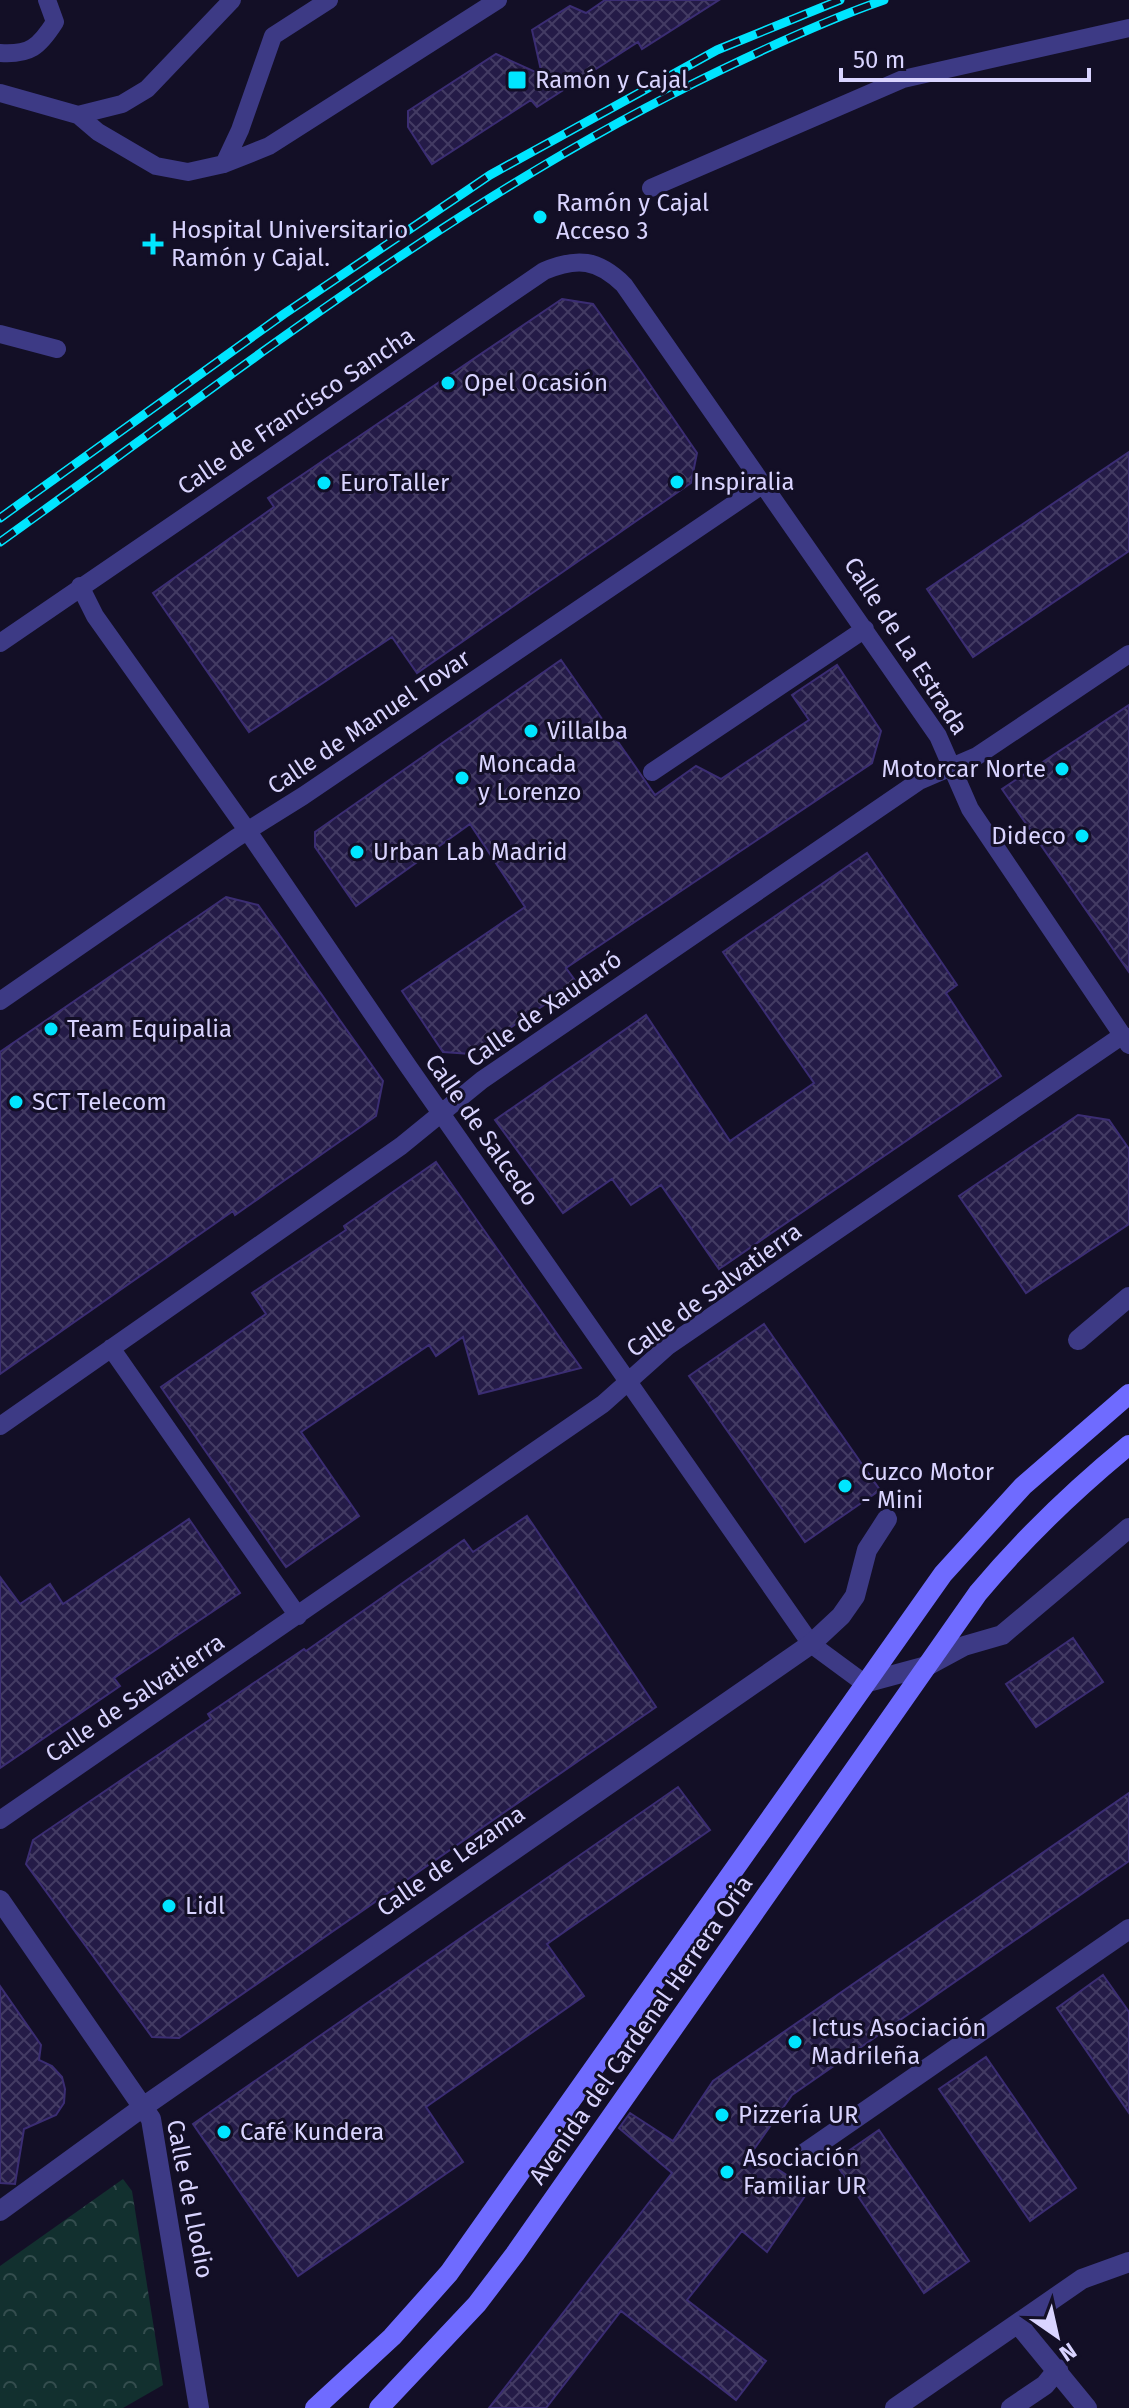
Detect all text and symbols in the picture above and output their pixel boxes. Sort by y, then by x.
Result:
scale bar [841,32,1089,82]
text: 50 m [853,46,905,74]
place label: Ramón y Cajal [535,66,688,94]
marker: Ramón y Cajal [506,69,528,91]
place label: Ramón y Cajal Acceso 3 [556,189,709,245]
marker: Ramón y Cajal Acceso 3 [531,208,549,226]
place label: Hospital Universitario Ramón y Cajal. [171,216,408,272]
marker: Hospital Universitario Ramón y Cajal. [142,233,164,255]
street label: Calle de Francisco Sancha [172,321,420,501]
place label: Opel Ocasión [464,369,608,397]
marker: Opel Ocasión [439,374,457,392]
place label: Inspiralia [693,468,794,496]
place label: EuroTaller [340,469,450,497]
marker: Inspiralia [668,473,686,491]
marker: EuroTaller [315,474,333,492]
street label: Calle de La Estrada [838,552,974,740]
street label: Calle de Manuel Tovar [262,643,476,800]
place label: Villalba [547,717,628,745]
marker: Villalba [522,722,540,740]
place label: Moncada y Lorenzo [478,750,582,806]
place label: Motorcar Norte [881,755,1046,783]
marker: Motorcar Norte [1053,760,1071,778]
marker: Moncada y Lorenzo [453,769,471,787]
place label: Dideco [991,822,1066,850]
marker: Dideco [1073,827,1091,845]
place label: Urban Lab Madrid [373,838,568,866]
marker: Urban Lab Madrid [348,843,366,861]
street label: Calle de Xaudaró [461,945,627,1073]
place label: Team Equipalia [67,1015,232,1043]
marker: Team Equipalia [42,1020,60,1038]
street label: Calle de Salcedo [419,1049,545,1211]
place label: SCT Telecom [32,1088,167,1116]
marker: SCT Telecom [7,1093,25,1111]
street label: Calle de Salvatierra [621,1217,807,1363]
place label: Cuzco Motor - Mini [861,1458,995,1514]
marker: Cuzco Motor - Mini [836,1477,854,1495]
street label: Calle de Salvatierra [40,1628,230,1768]
street label: Calle de Lezama [372,1800,530,1922]
street label: Avenida del Cardenal Herrera Oria [523,1870,759,2190]
place label: Lidl [185,1892,225,1920]
marker: Lidl [160,1897,178,1915]
place label: Ictus Asociación Madrileña [811,2014,986,2070]
marker: Ictus Asociación Madrileña [786,2033,804,2051]
place label: Pizzería UR [738,2101,858,2129]
marker: Pizzería UR [713,2106,731,2124]
street label: Calle de Llodio [161,2117,219,2281]
place label: Café Kundera [240,2118,384,2146]
marker: Café Kundera [215,2123,233,2141]
place label: Asociación Familiar UR [743,2144,867,2200]
marker: Asociación Familiar UR [718,2163,736,2181]
north arrow [1017,2296,1097,2376]
text: N [1054,2337,1082,2367]

